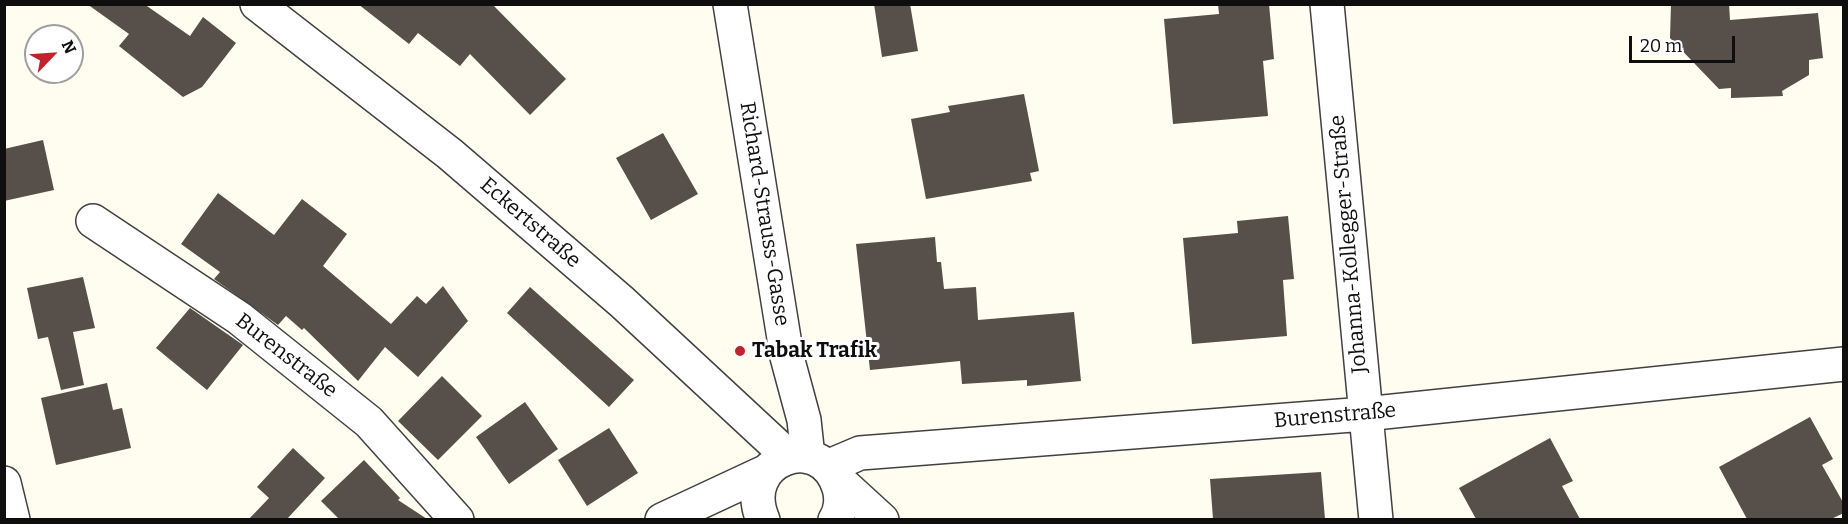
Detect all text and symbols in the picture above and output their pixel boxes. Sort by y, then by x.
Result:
north arrow [24,24,84,84]
scale bar [1632,24,1738,62]
text: 20 m [1640,35,1682,57]
text: N [58,37,80,57]
street label: Richard-Strauss-Gasse [734,100,794,328]
street label: Johanna-Kollegger-Straße [1325,114,1373,374]
street label: Eckertstraße [475,172,585,274]
street label: Burenstraße [230,308,342,404]
place label: Tabak Trafik [752,338,877,364]
marker: Tabak Trafik [733,344,747,358]
street label: Burenstraße [1273,398,1397,434]

